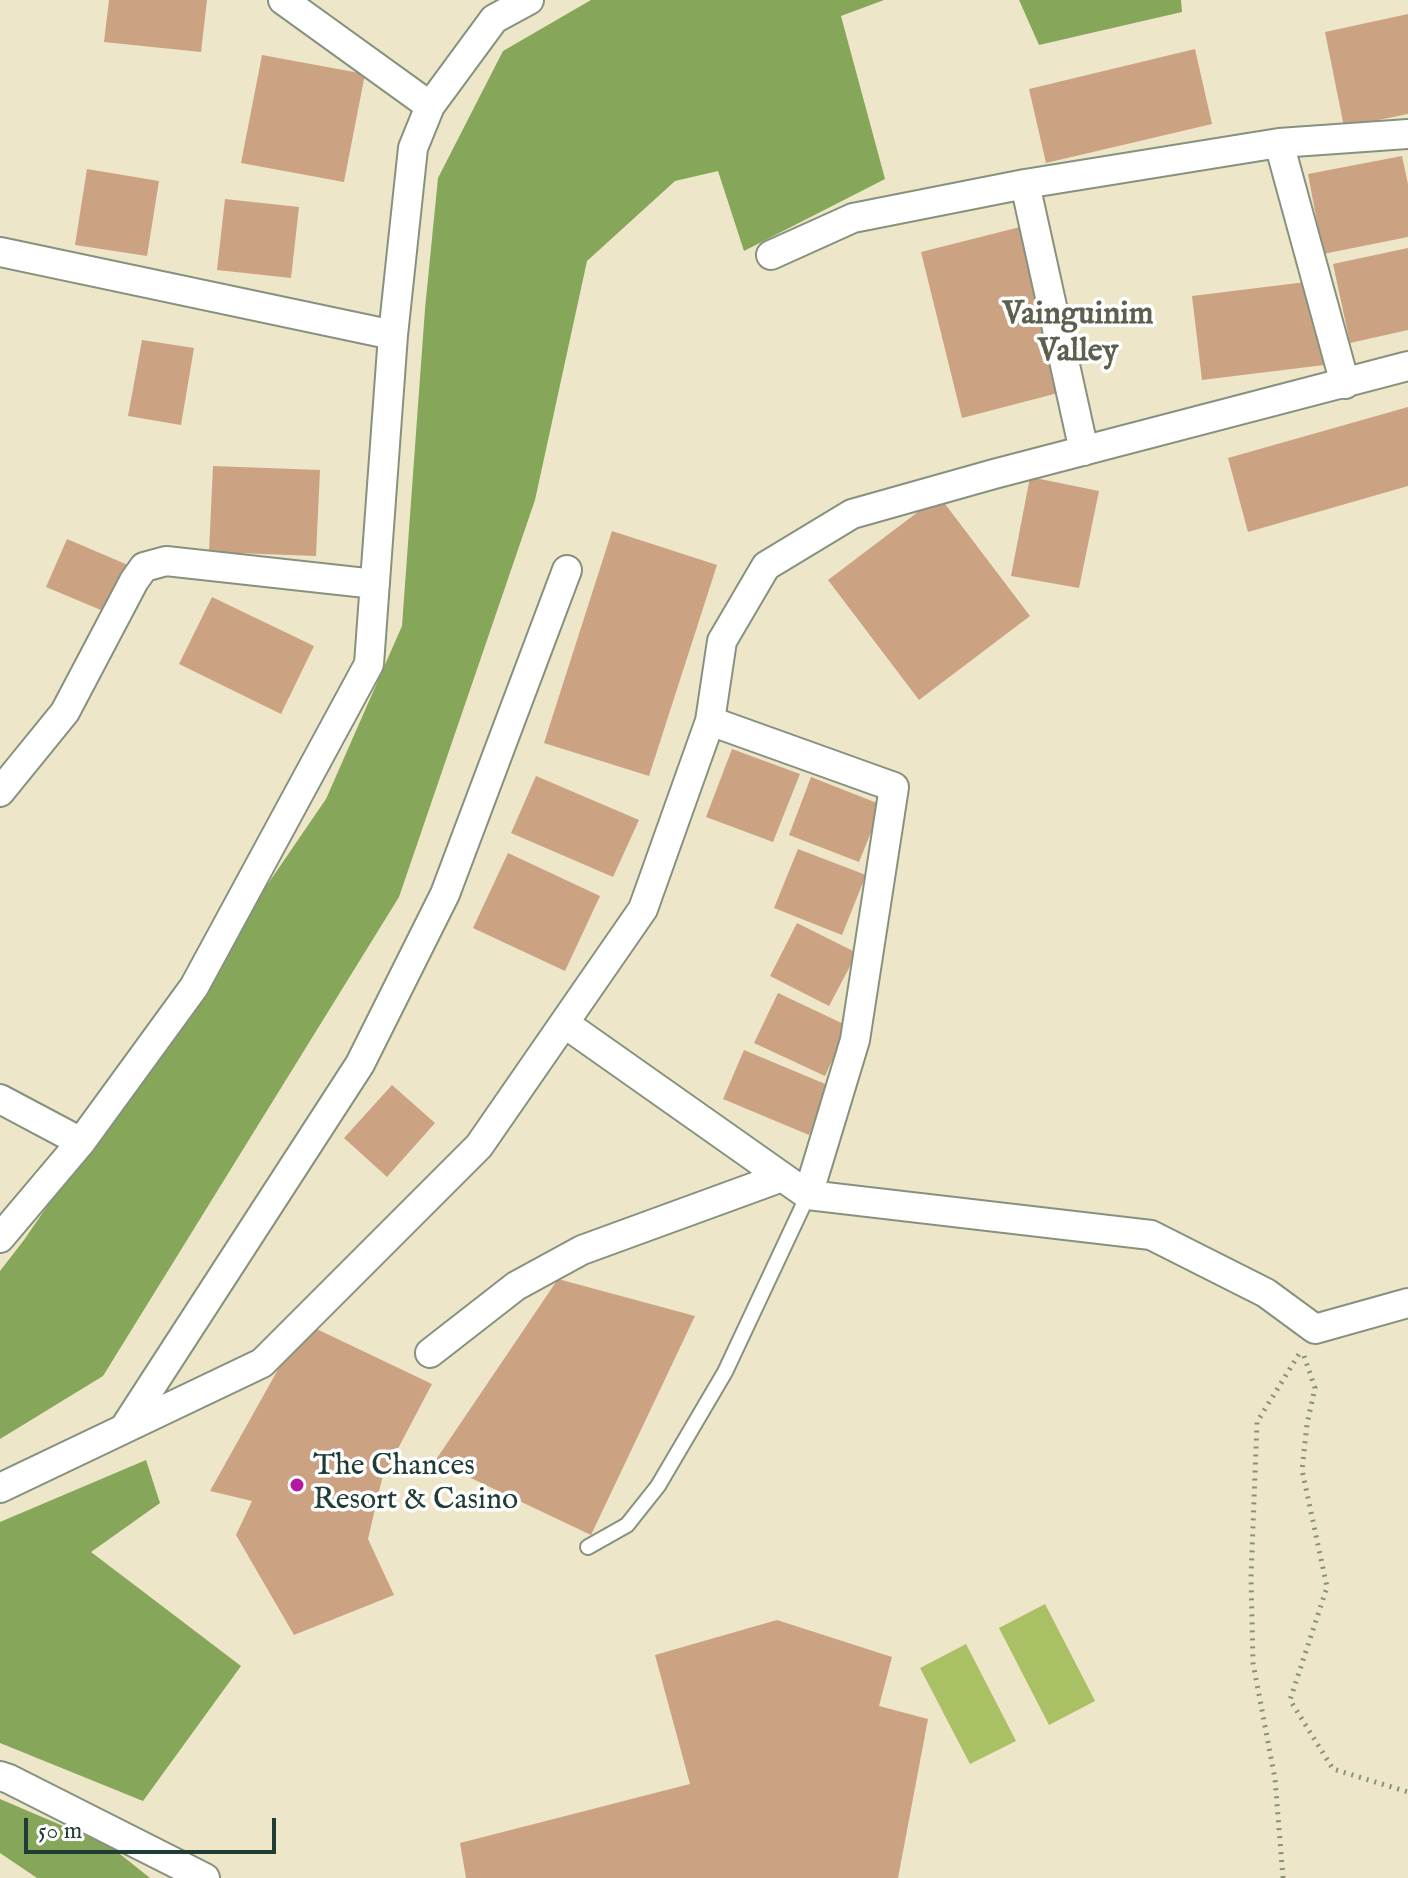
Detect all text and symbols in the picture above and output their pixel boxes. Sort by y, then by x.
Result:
district label: Vainguinim Valley [1002,297,1154,372]
place label: The Chances Resort & Casino [313,1450,518,1520]
marker: The Chances Resort & Casino [288,1476,306,1494]
scale bar [28,1802,280,1852]
text: 50 m [38,1816,82,1847]

